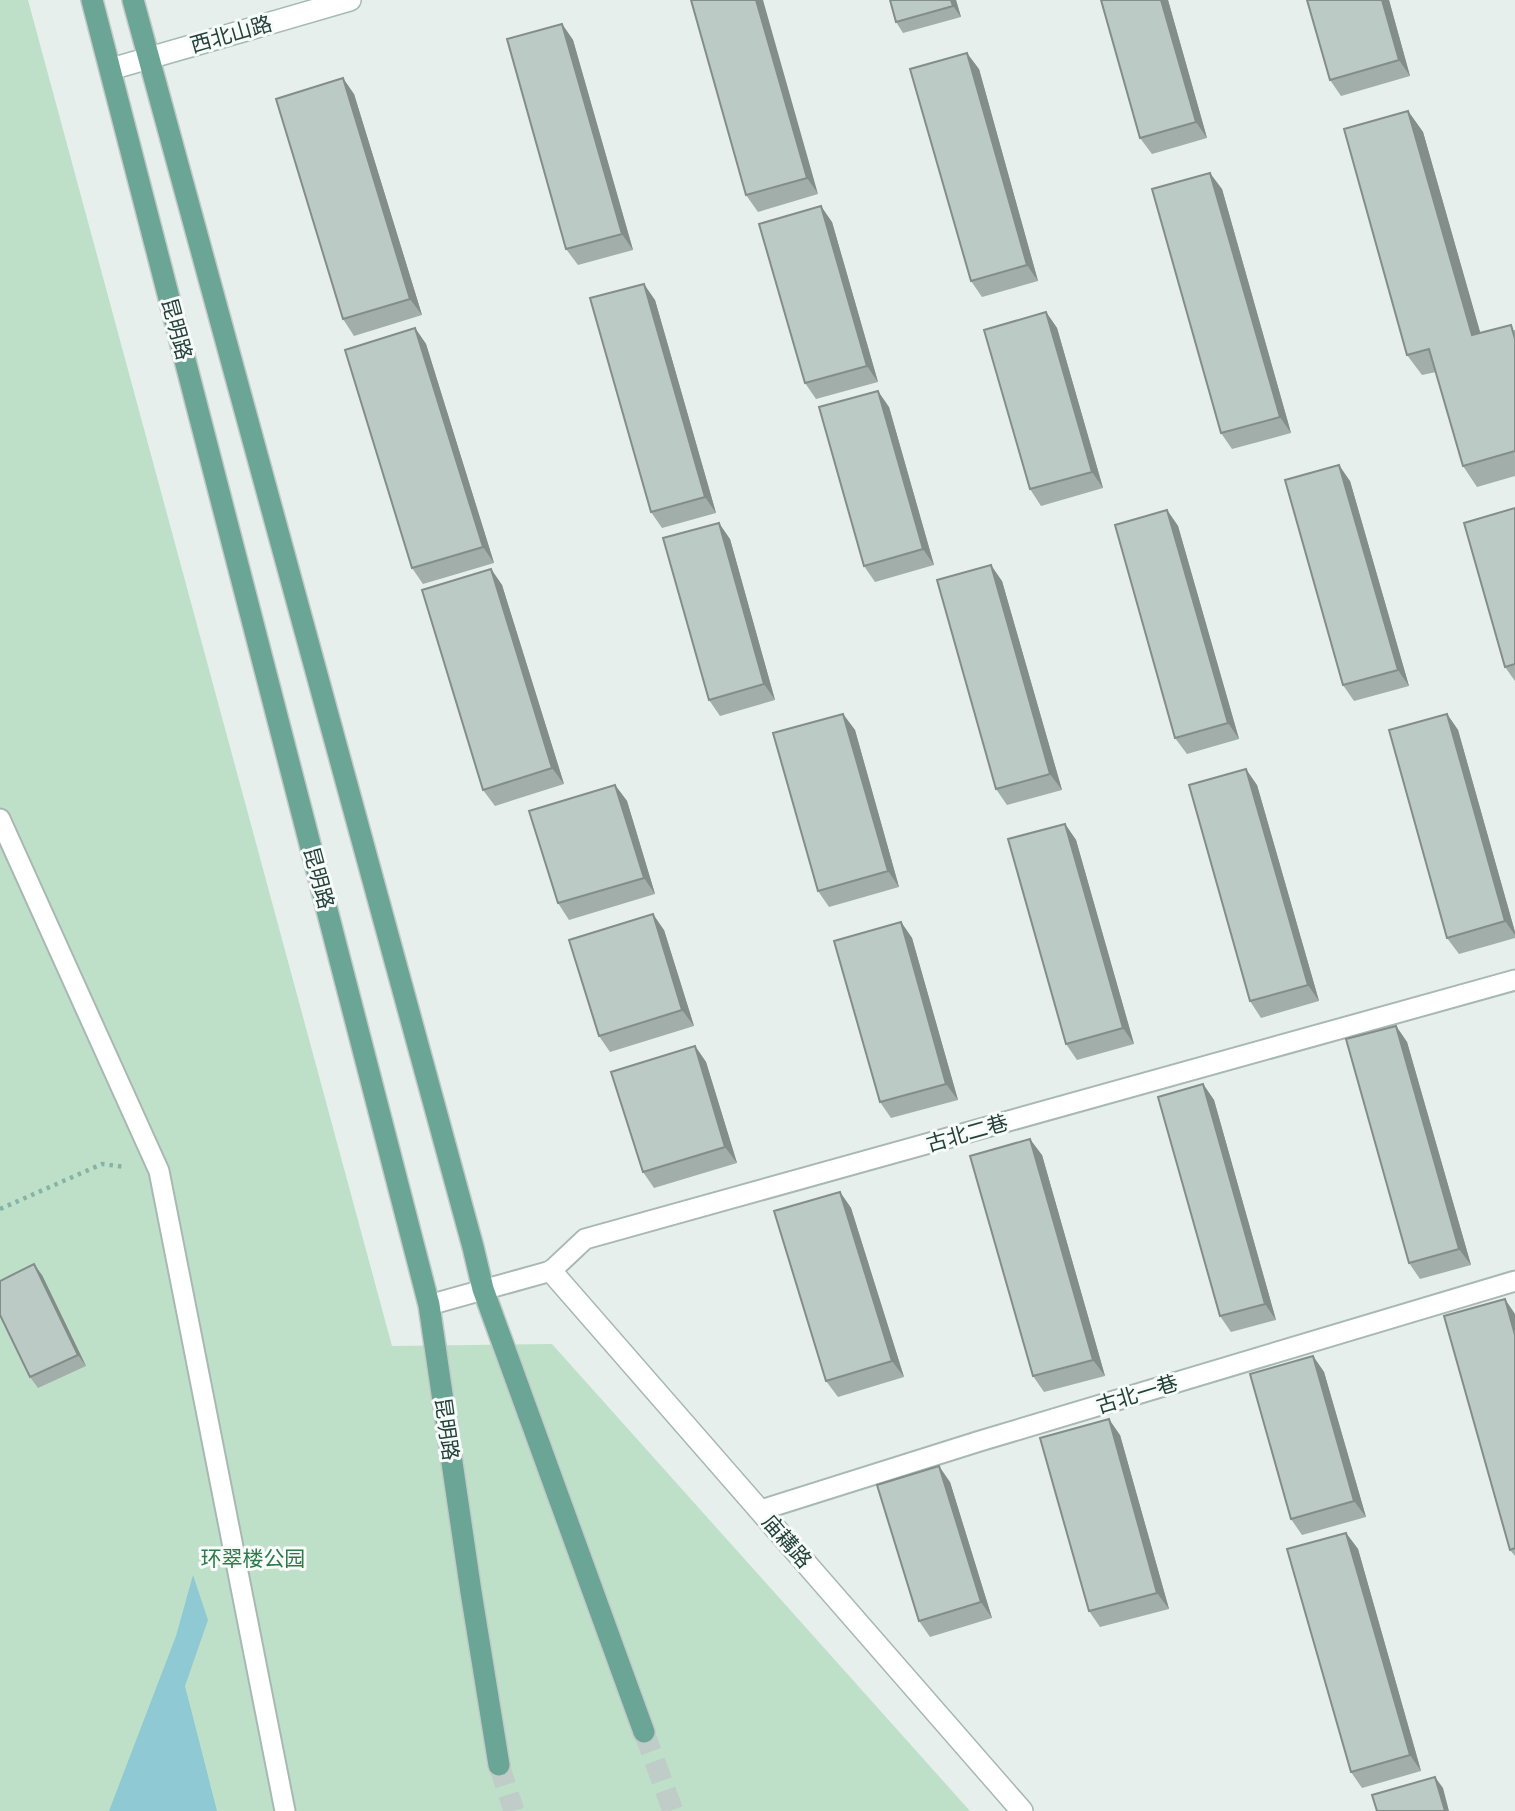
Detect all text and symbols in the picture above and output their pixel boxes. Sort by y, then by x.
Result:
street label: 西北山路 [187,11,275,57]
street label: 昆明路 [158,296,196,362]
street label: 昆明路 [300,845,338,911]
street label: 古北二巷 [923,1110,1011,1156]
street label: 古北一巷 [1093,1371,1181,1417]
street label: 昆明路 [431,1396,463,1462]
street label: 庙耩路 [758,1510,816,1572]
park label: 环翠楼公园 [201,1547,306,1570]

